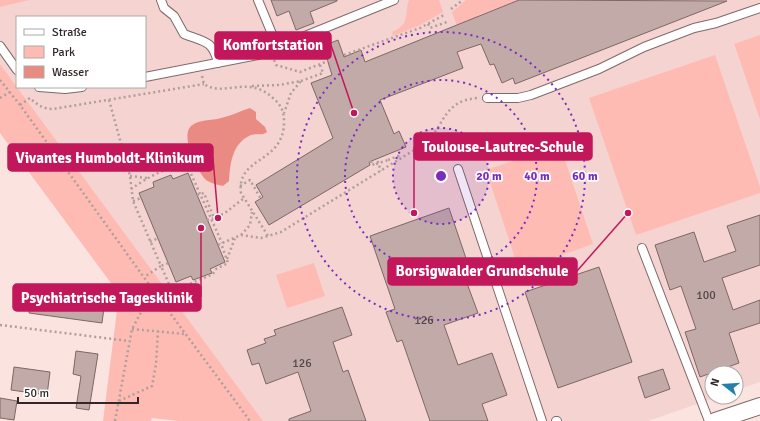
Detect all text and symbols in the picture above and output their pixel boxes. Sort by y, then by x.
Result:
legend [16,16,146,88]
text: Straße [52,25,87,40]
callout: Komfortstation [215,32,331,59]
text: Komfortstation [223,36,323,54]
text: Park [52,45,75,60]
text: Wasser [52,65,89,80]
callout: Toulouse-Lautrec-Schule [414,133,592,160]
text: Toulouse-Lautrec-Schule [422,138,584,156]
callout: Vivantes Humboldt-Klinikum [8,144,213,171]
text: Vivantes Humboldt-Klinikum [16,149,204,167]
centre of rings [434,169,448,183]
text: 20 m [476,169,502,184]
text: 40 m [524,169,550,184]
text: 60 m [572,169,598,184]
callout: Borsigwalder Grundschule [388,258,577,285]
text: Borsigwalder Grundschule [396,262,569,280]
callout: Psychiatrische Tagesklinik [13,284,201,311]
house number: 100 [696,288,716,303]
text: Psychiatrische Tagesklinik [21,289,193,307]
house number: 126 [414,313,434,328]
house number: 126 [292,356,312,371]
north arrow [704,365,744,405]
text: N [708,377,722,388]
scale bar [18,379,138,405]
text: 50 m [24,386,49,401]

